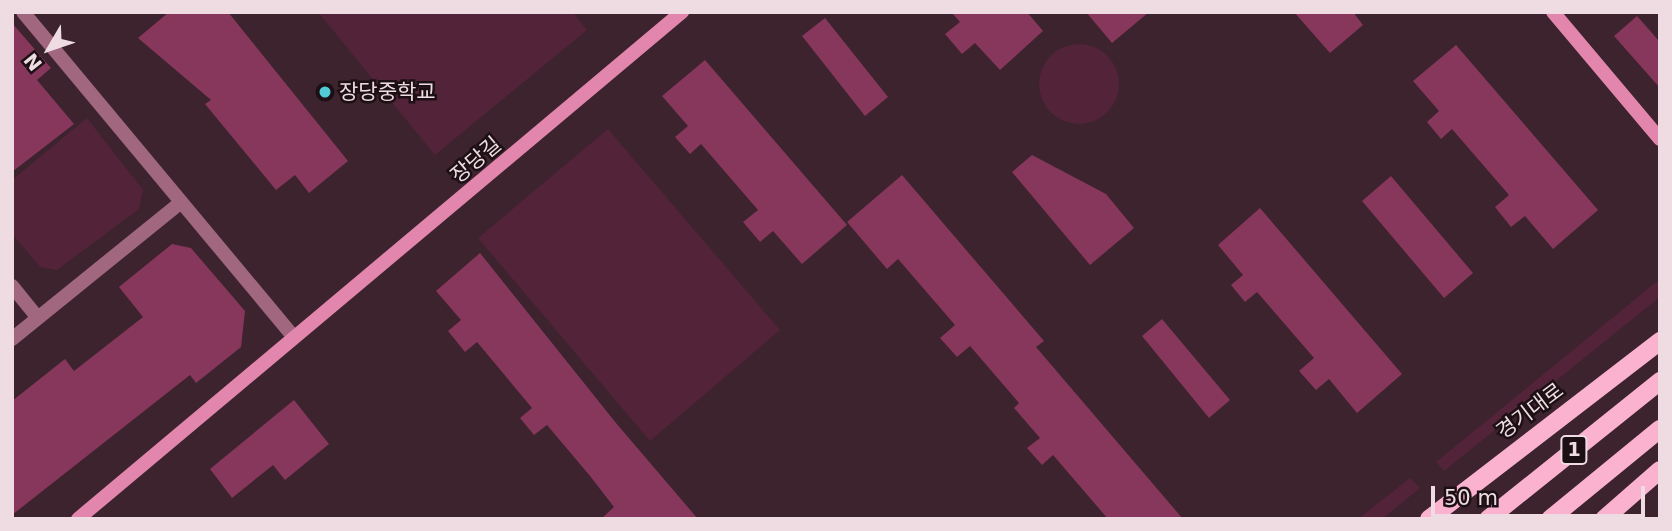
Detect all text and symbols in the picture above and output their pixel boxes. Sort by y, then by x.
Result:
north arrow [14,14,84,84]
text: N [19,49,46,75]
place label: 장당중학교 [339,79,436,105]
marker: 장당중학교 [317,84,333,100]
street label: 장당길 [446,132,506,188]
street label: 경기대로 [1492,378,1568,444]
road number: 1 [1560,435,1588,466]
scale bar [1434,472,1648,516]
text: 50 m [1444,486,1498,510]

